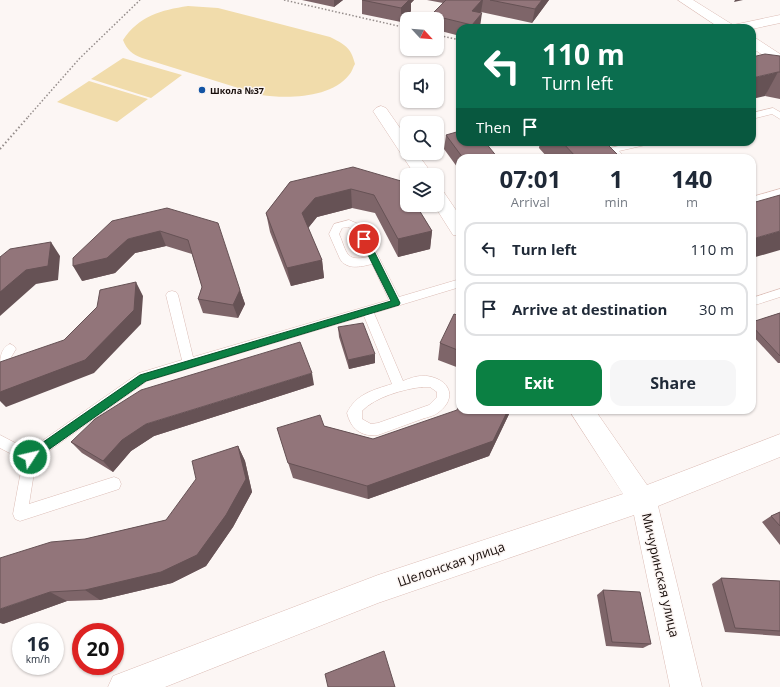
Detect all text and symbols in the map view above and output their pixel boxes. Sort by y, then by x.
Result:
north arrow [400,12,444,56]
map controls [400,12,444,212]
text: 110 m [542,35,625,73]
icon: left [476,40,528,92]
button: sound [400,64,444,108]
text: Turn left [542,71,613,95]
place label: Школа №37 [210,84,264,97]
marker: Школа №37 [197,85,207,95]
button: search [400,116,444,160]
icon: arrive [519,116,541,138]
text: Then [476,117,511,137]
text: 07:01 [499,162,561,195]
text: 1 [609,162,623,195]
text: 140 [671,162,713,195]
button: layers [400,168,444,212]
text: Arrival [511,193,550,211]
text: min [605,193,628,211]
text: m [686,193,698,211]
pin [347,222,381,256]
icon: arrive [353,228,375,250]
icon: left [478,238,500,260]
text: Turn left [512,239,577,259]
text: 110 m [690,239,734,259]
icon: arrive [478,298,500,320]
text: Arrive at destination [512,299,667,319]
text: 30 m [699,299,734,319]
button: Exit [476,360,602,406]
button: Share [610,360,736,406]
position arrow [9,436,51,478]
street label: Мичуринская улица [638,511,684,639]
street label: Шелонская улица [395,537,507,591]
speed limit sign: 20 [72,623,124,675]
text: 16 [27,630,49,657]
text: km/h [26,652,50,666]

